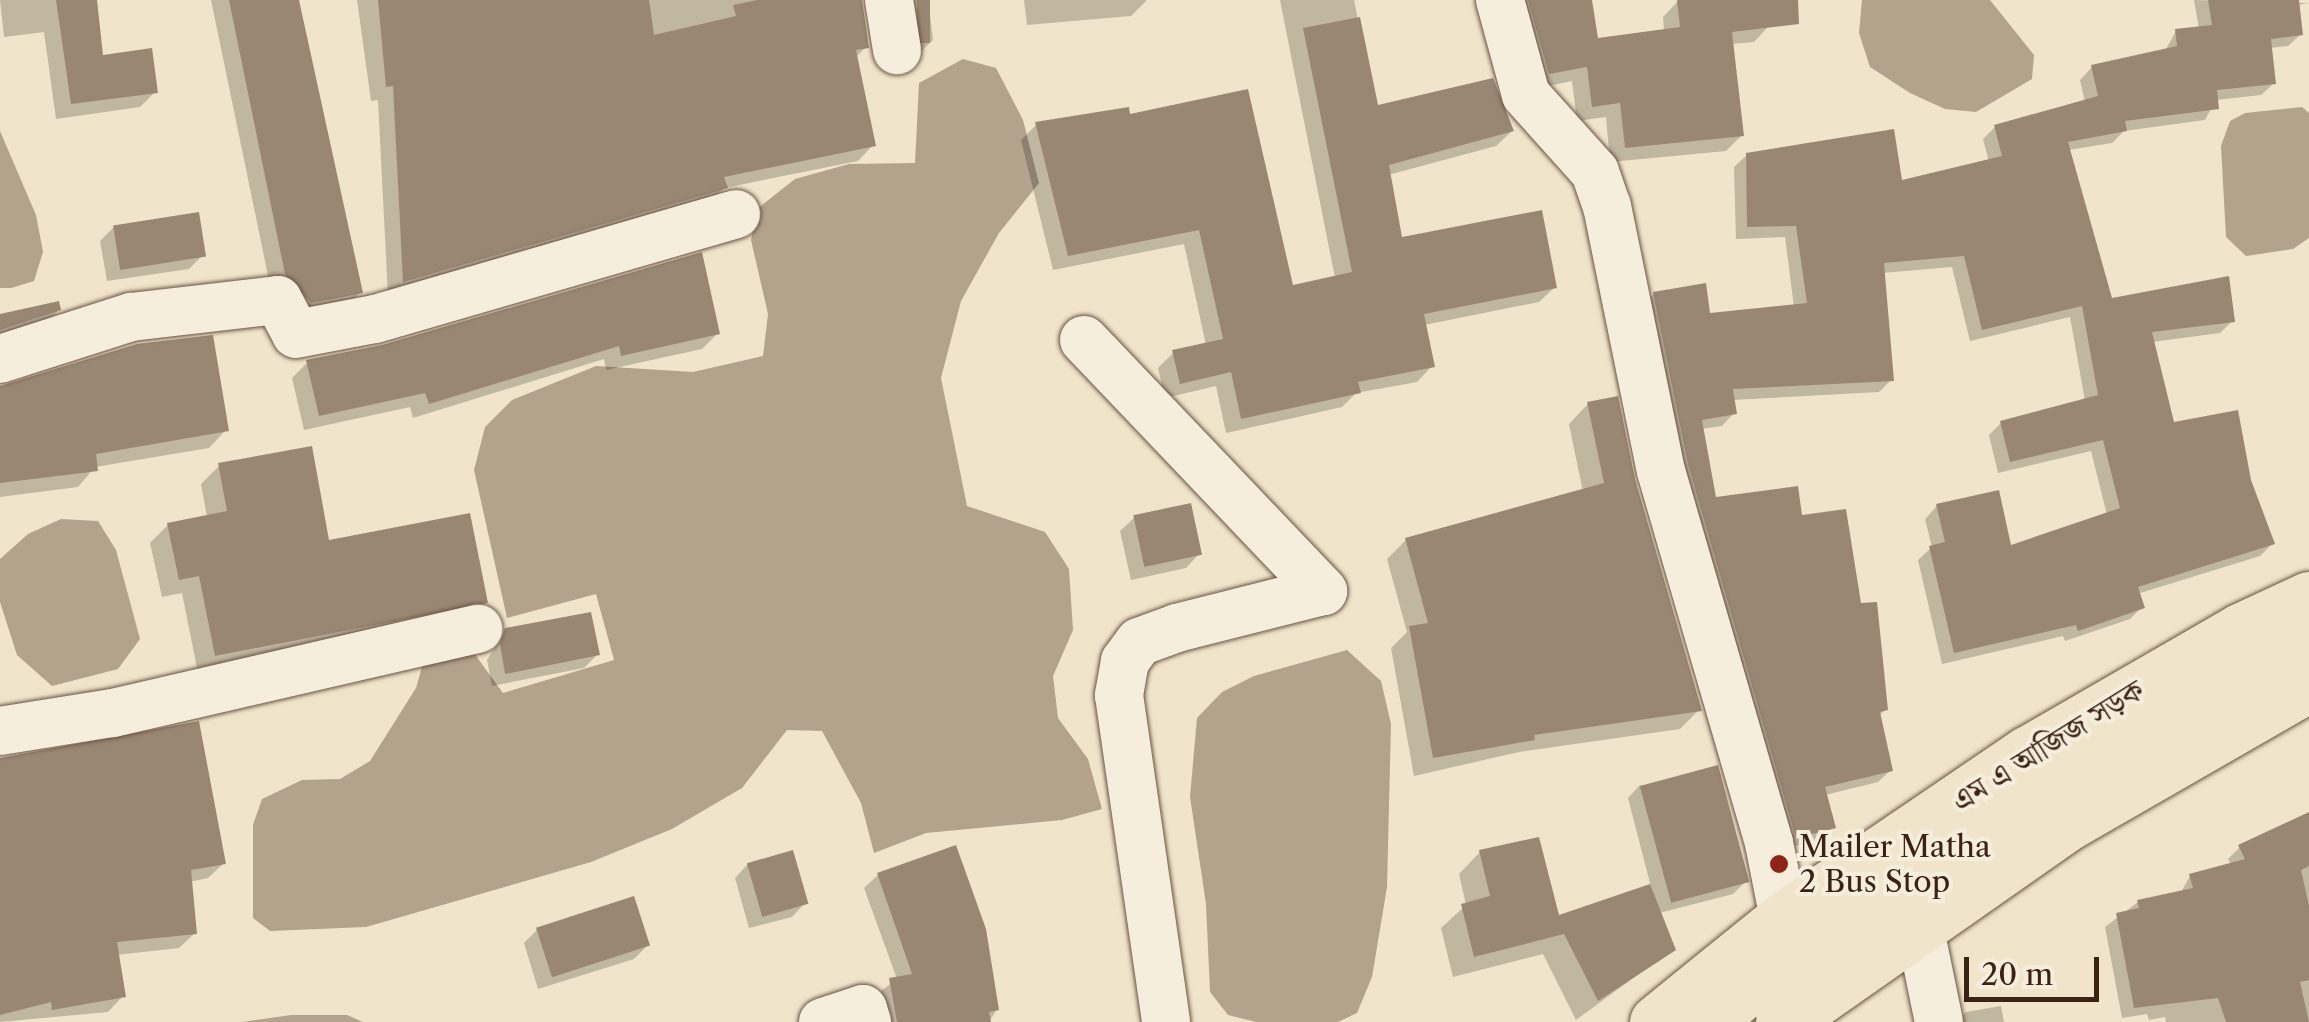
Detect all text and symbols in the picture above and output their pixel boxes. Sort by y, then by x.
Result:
street label: এম এ আজিজ সড়ক [1945,673,2151,819]
place label: Mailer Matha 2 Bus Stop [1799,829,1991,900]
marker: Mailer Matha 2 Bus Stop [1768,853,1790,875]
scale bar [1969,937,2104,999]
text: 20 m [1981,956,2053,993]

